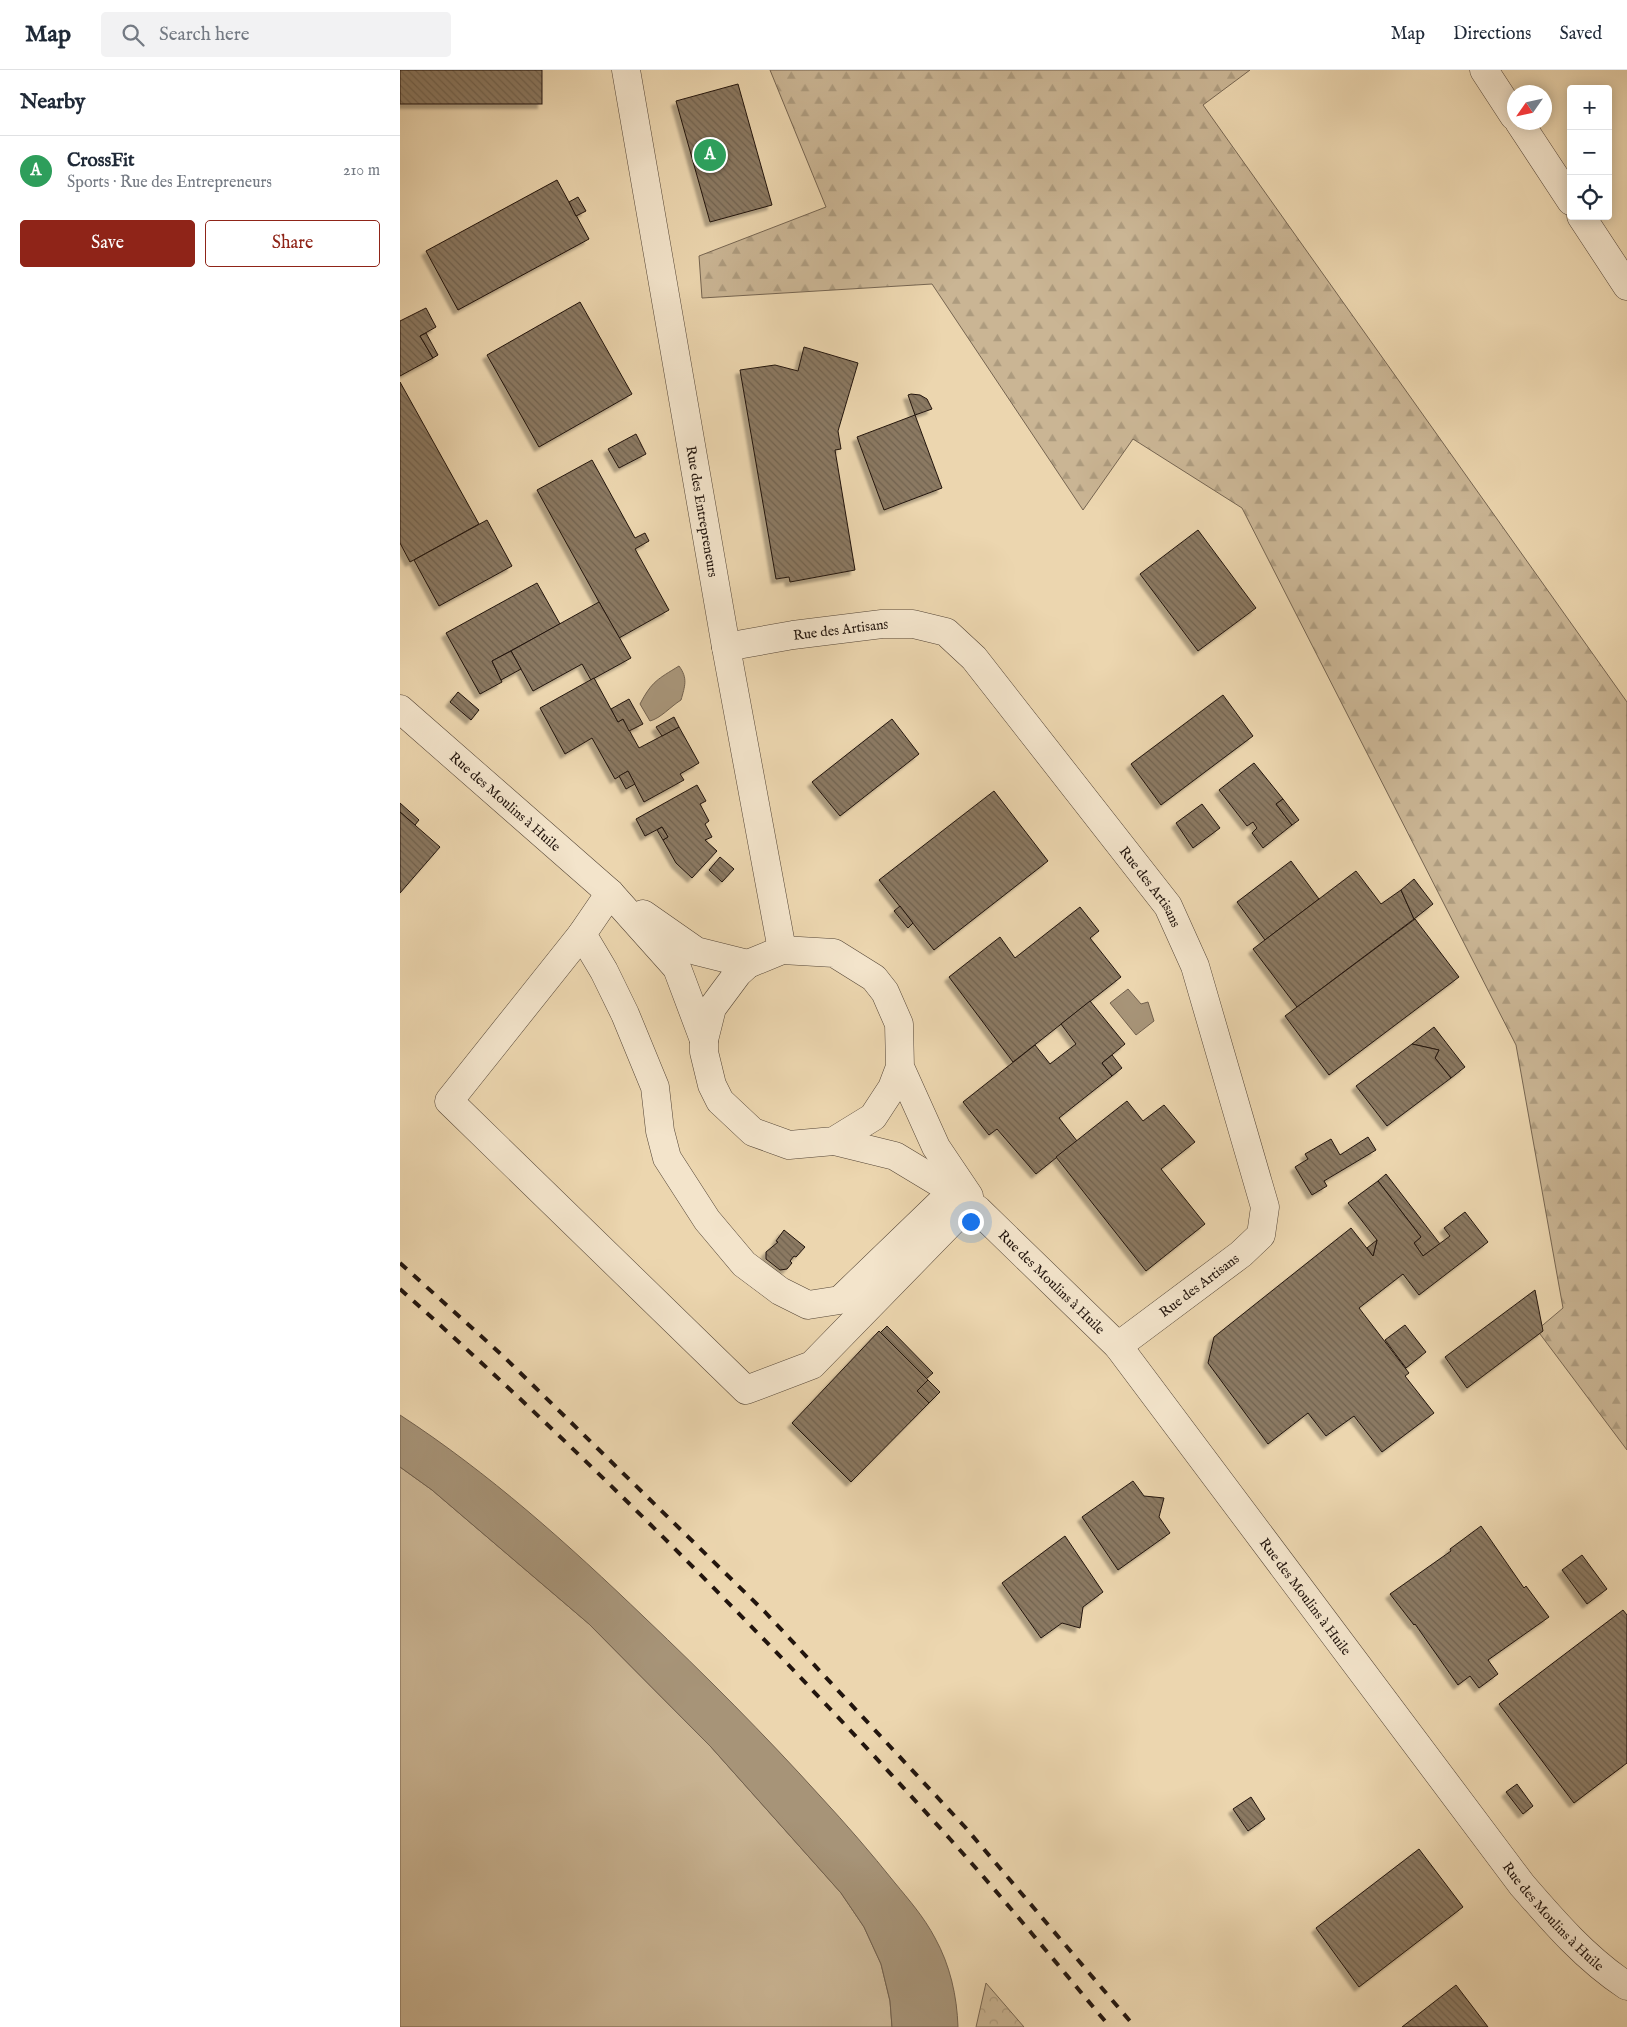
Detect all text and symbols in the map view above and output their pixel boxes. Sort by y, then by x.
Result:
search box [101,12,451,57]
text: Map [25,19,71,50]
icon: search [119,21,147,49]
text: Search here [159,23,250,47]
text: Map [1391,23,1425,46]
text: Directions [1453,23,1531,46]
text: Saved [1559,23,1602,46]
north arrow [1507,85,1552,130]
map controls [1567,85,1612,220]
button: + [1567,85,1612,130]
text: Nearby [20,89,85,116]
button: − [1567,130,1612,175]
pin: A [694,136,726,174]
text: CrossFit [67,149,135,173]
text: A [31,161,41,181]
text: 210 m [343,161,380,181]
text: Sports · Rue des Entrepreneurs [67,173,272,193]
button: locate [1567,175,1612,220]
button: Save [20,220,195,267]
button: Share [205,220,380,267]
street label: Rue des Entrepreneurs [681,444,722,579]
street label: Rue des Artisans [792,616,888,645]
street label: Rue des Moulins à Huile [445,748,564,856]
street label: Rue des Artisans [1115,843,1184,930]
your location [958,1209,984,1235]
street label: Rue des Moulins à Huile [994,1226,1109,1339]
street label: Rue des Artisans [1156,1250,1243,1322]
street label: Rue des Moulins à Huile [1255,1535,1355,1660]
street label: Rue des Moulins à Huile [1498,1859,1608,1976]

